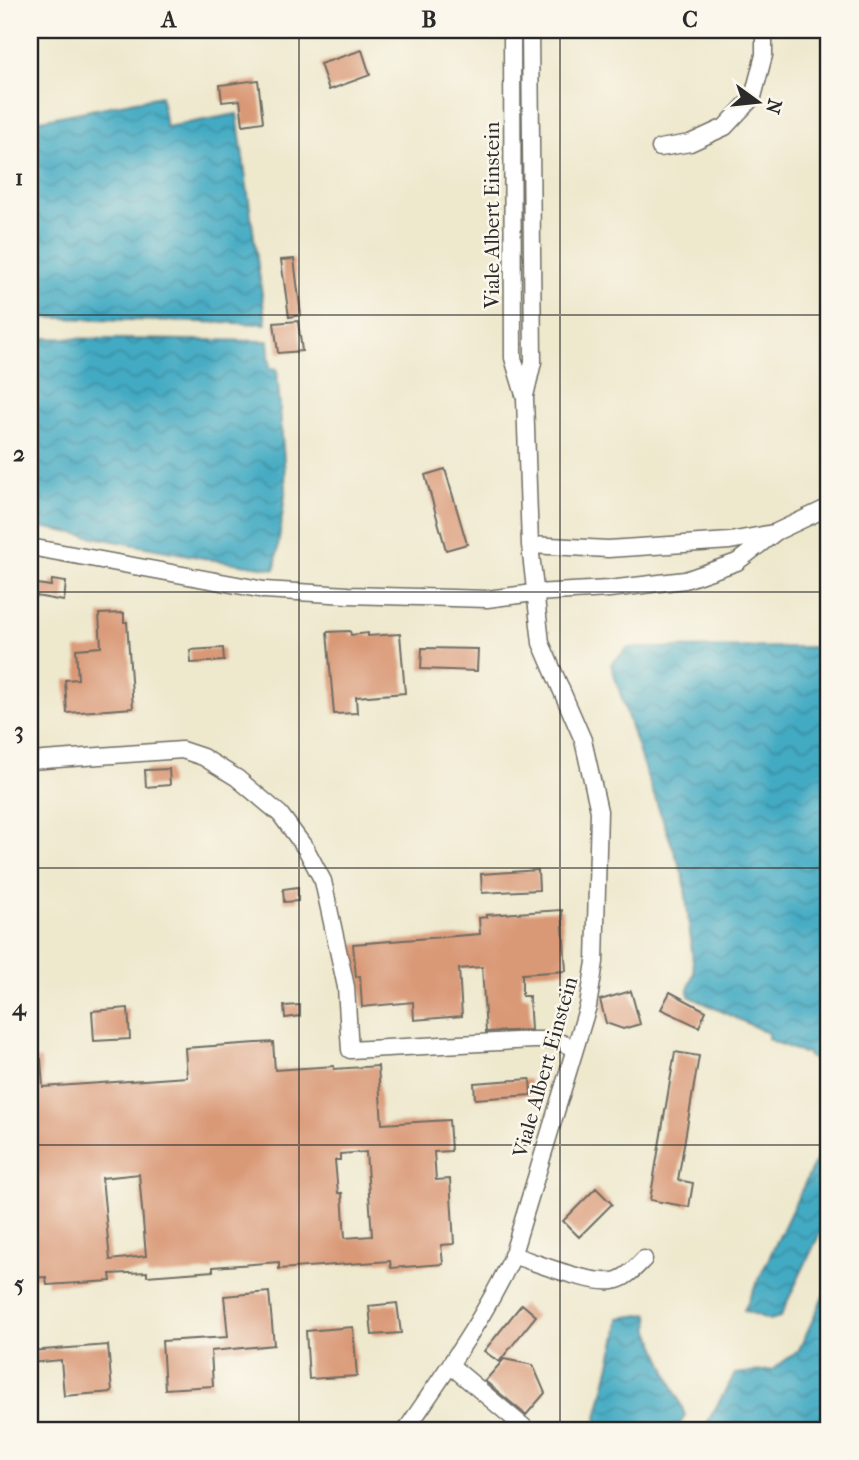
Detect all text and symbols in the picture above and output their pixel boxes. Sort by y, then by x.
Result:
text: A [160,6,178,33]
text: B [422,6,437,33]
text: C [682,6,698,33]
north arrow [722,66,792,136]
text: N [761,96,786,117]
street label: Viale Albert Einstein [480,121,504,310]
text: 1 [15,164,23,191]
text: 2 [13,440,25,467]
text: 3 [14,717,24,744]
street label: Viale Albert Einstein [507,974,582,1161]
text: 4 [11,994,27,1021]
text: 5 [14,1270,24,1297]

